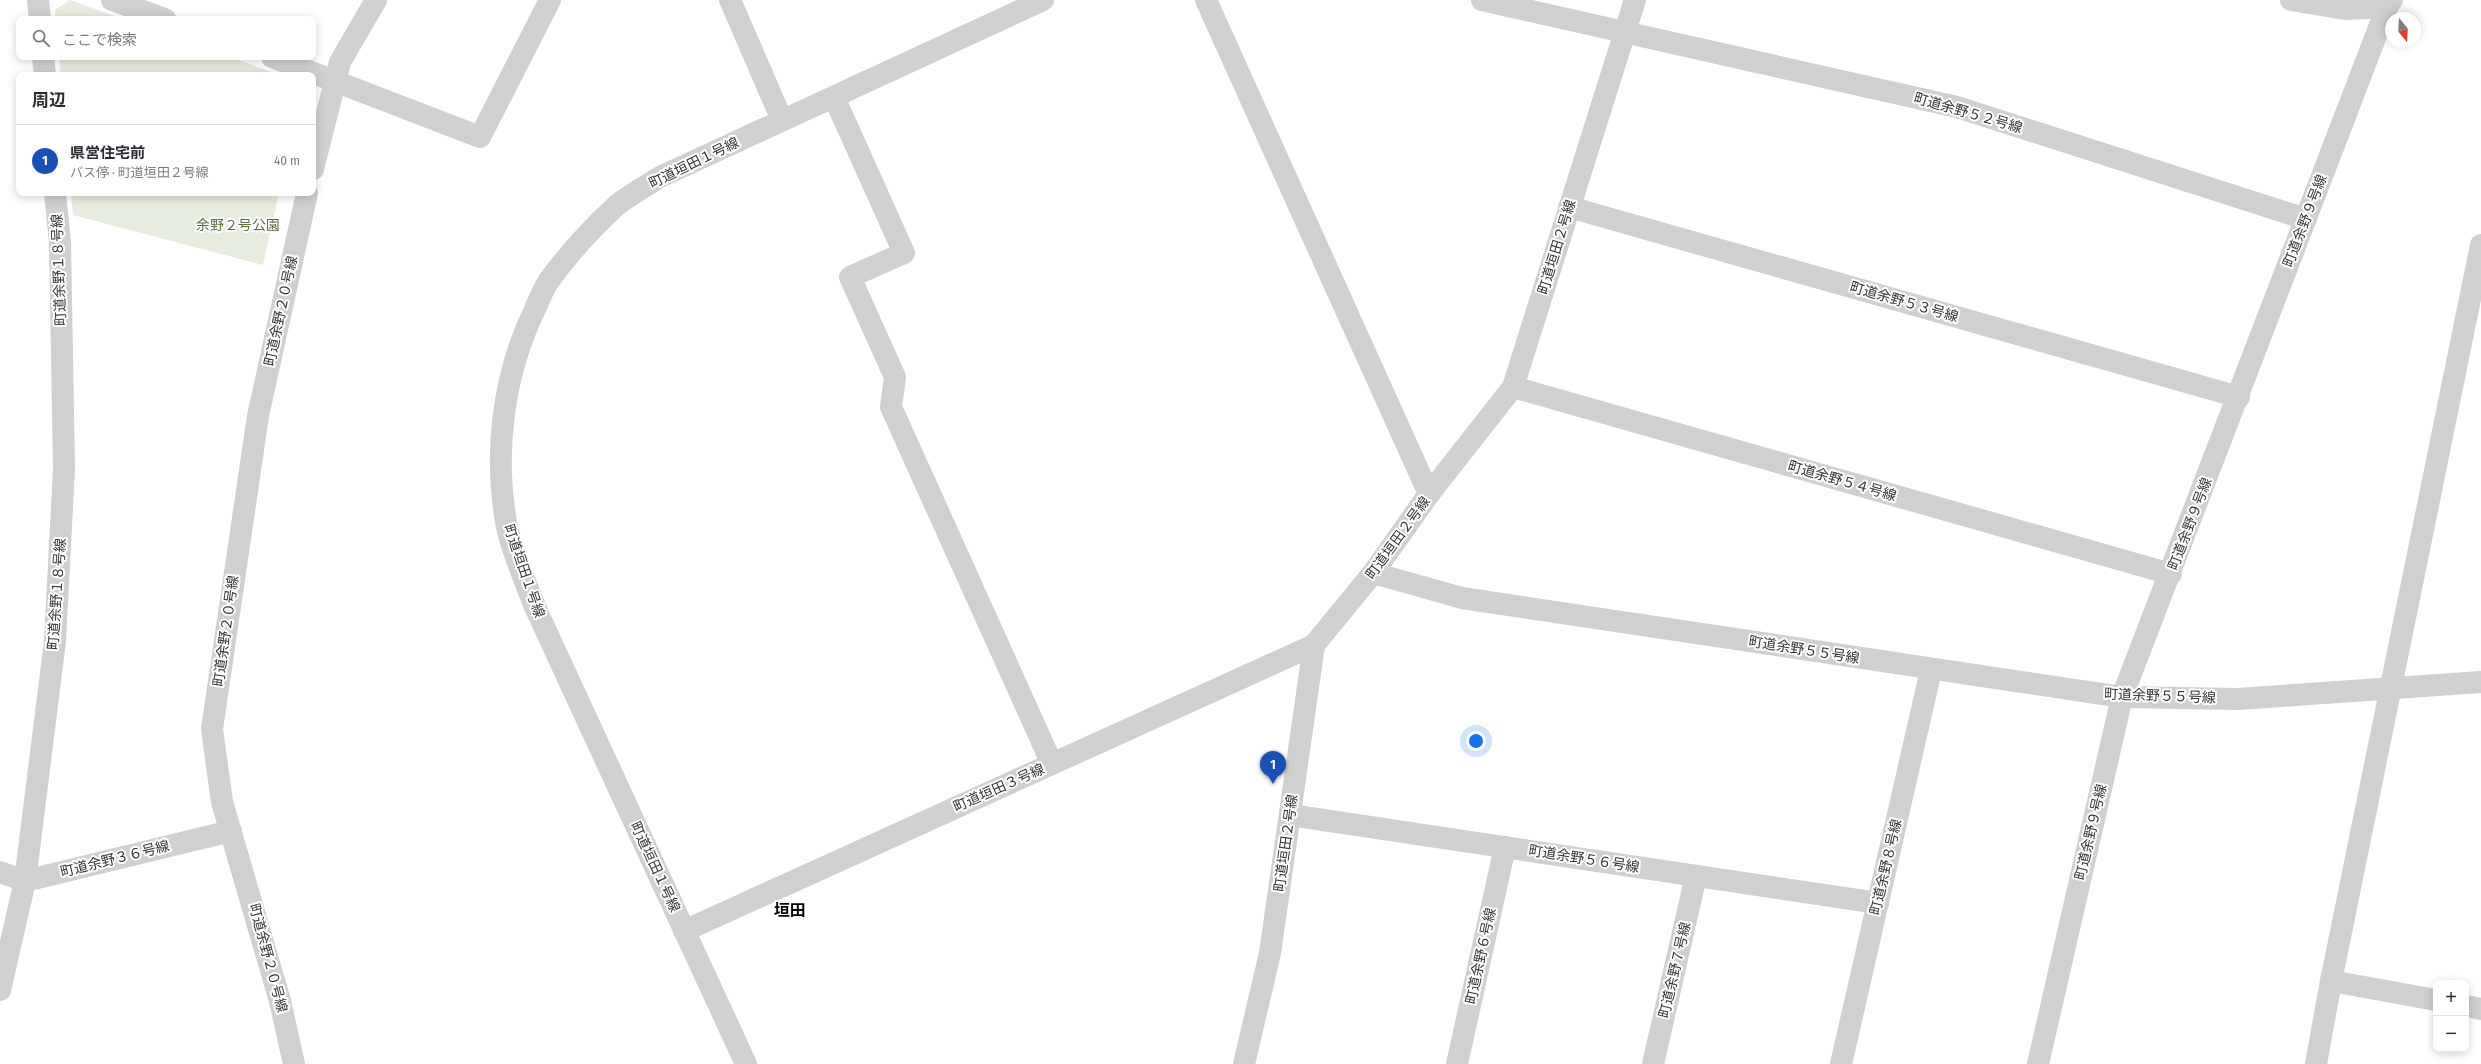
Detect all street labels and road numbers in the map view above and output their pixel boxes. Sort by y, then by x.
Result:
street label: 町道余野５２号線 [1912,89,2024,137]
street label: 町道垣田１号線 [646,134,742,192]
street label: 町道余野９号線 [2280,172,2330,270]
street label: 町道垣田２号線 [1535,198,1579,296]
street label: 町道余野１８号線 [49,214,69,326]
street label: 町道余野２０号線 [261,254,301,368]
street label: 町道余野５３号線 [1848,278,1960,326]
street label: 町道余野５４号線 [1786,457,1898,505]
street label: 町道余野９号線 [2165,475,2215,573]
street label: 町道垣田２号線 [1362,493,1434,583]
street label: 町道垣田１号線 [500,522,548,620]
street label: 町道余野１８号線 [45,538,69,650]
street label: 町道余野２０号線 [210,574,242,688]
street label: 町道余野５５号線 [1747,633,1861,667]
street label: 町道余野５５号線 [2104,686,2216,706]
street label: 町道垣田３号線 [951,760,1047,816]
street label: 町道余野９号線 [2072,782,2110,882]
street label: 町道垣田２号線 [1271,793,1301,893]
street label: 町道余野８号線 [1867,817,1905,917]
street label: 町道垣田１号線 [627,819,683,915]
street label: 町道余野３６号線 [59,837,171,881]
street label: 町道余野５６号線 [1527,842,1641,876]
street label: 町道余野２０号線 [245,902,291,1014]
street label: 町道余野６号線 [1462,906,1500,1006]
street label: 町道余野７号線 [1656,920,1694,1020]

